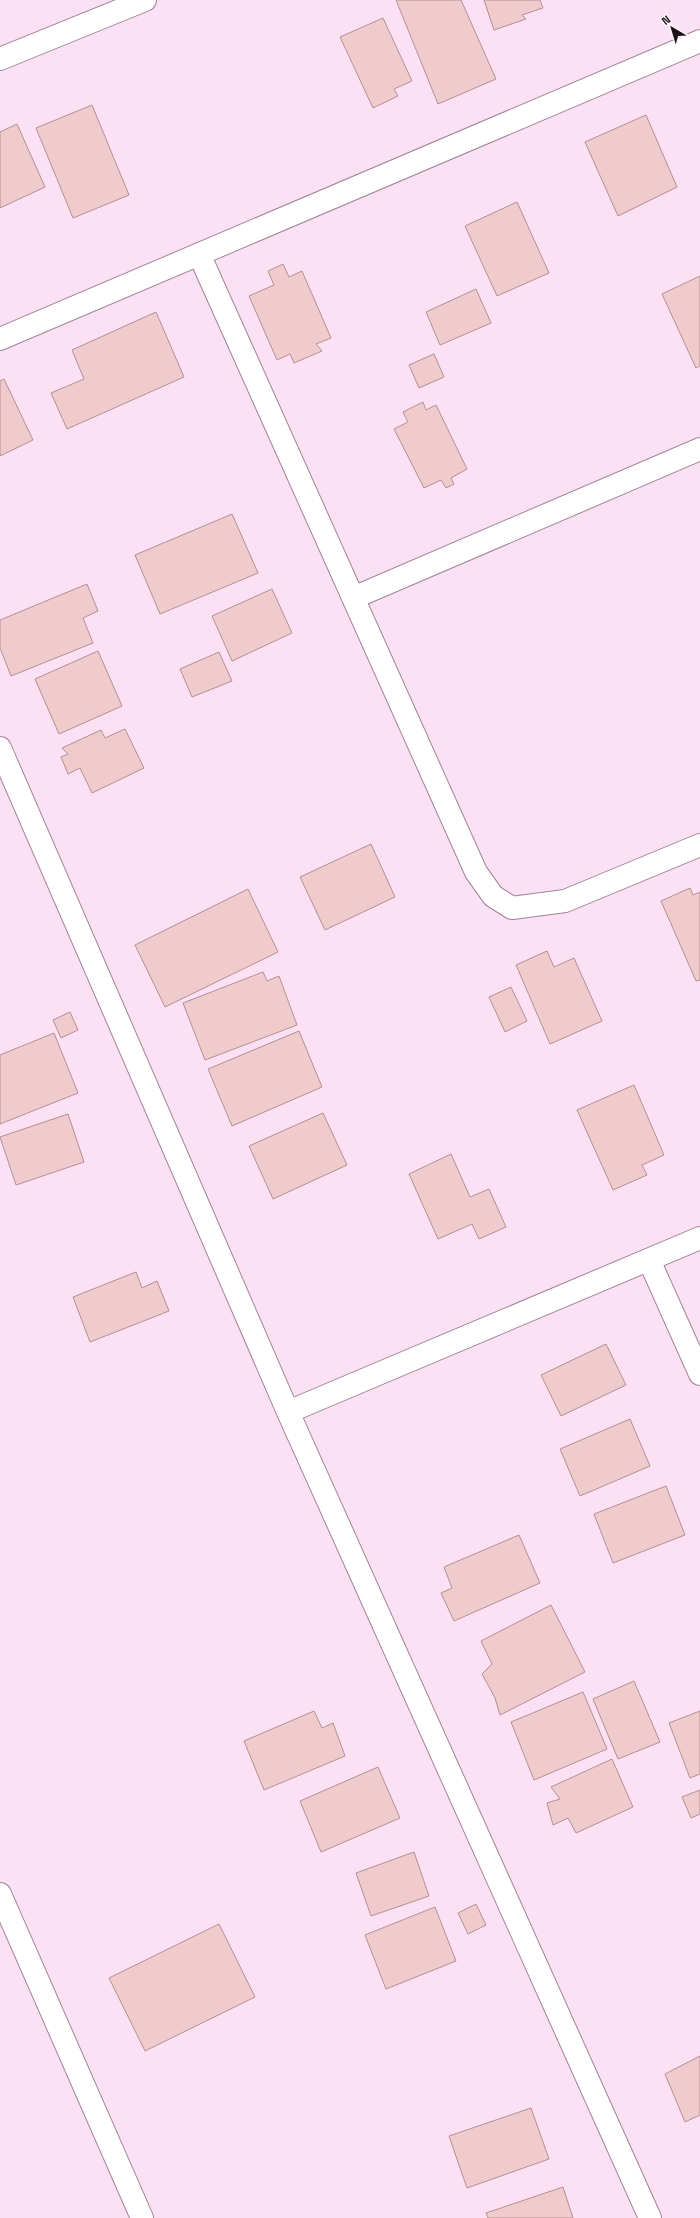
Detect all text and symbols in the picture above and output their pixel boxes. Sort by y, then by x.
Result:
north arrow [652,8,692,48]
text: N [659,12,673,28]

